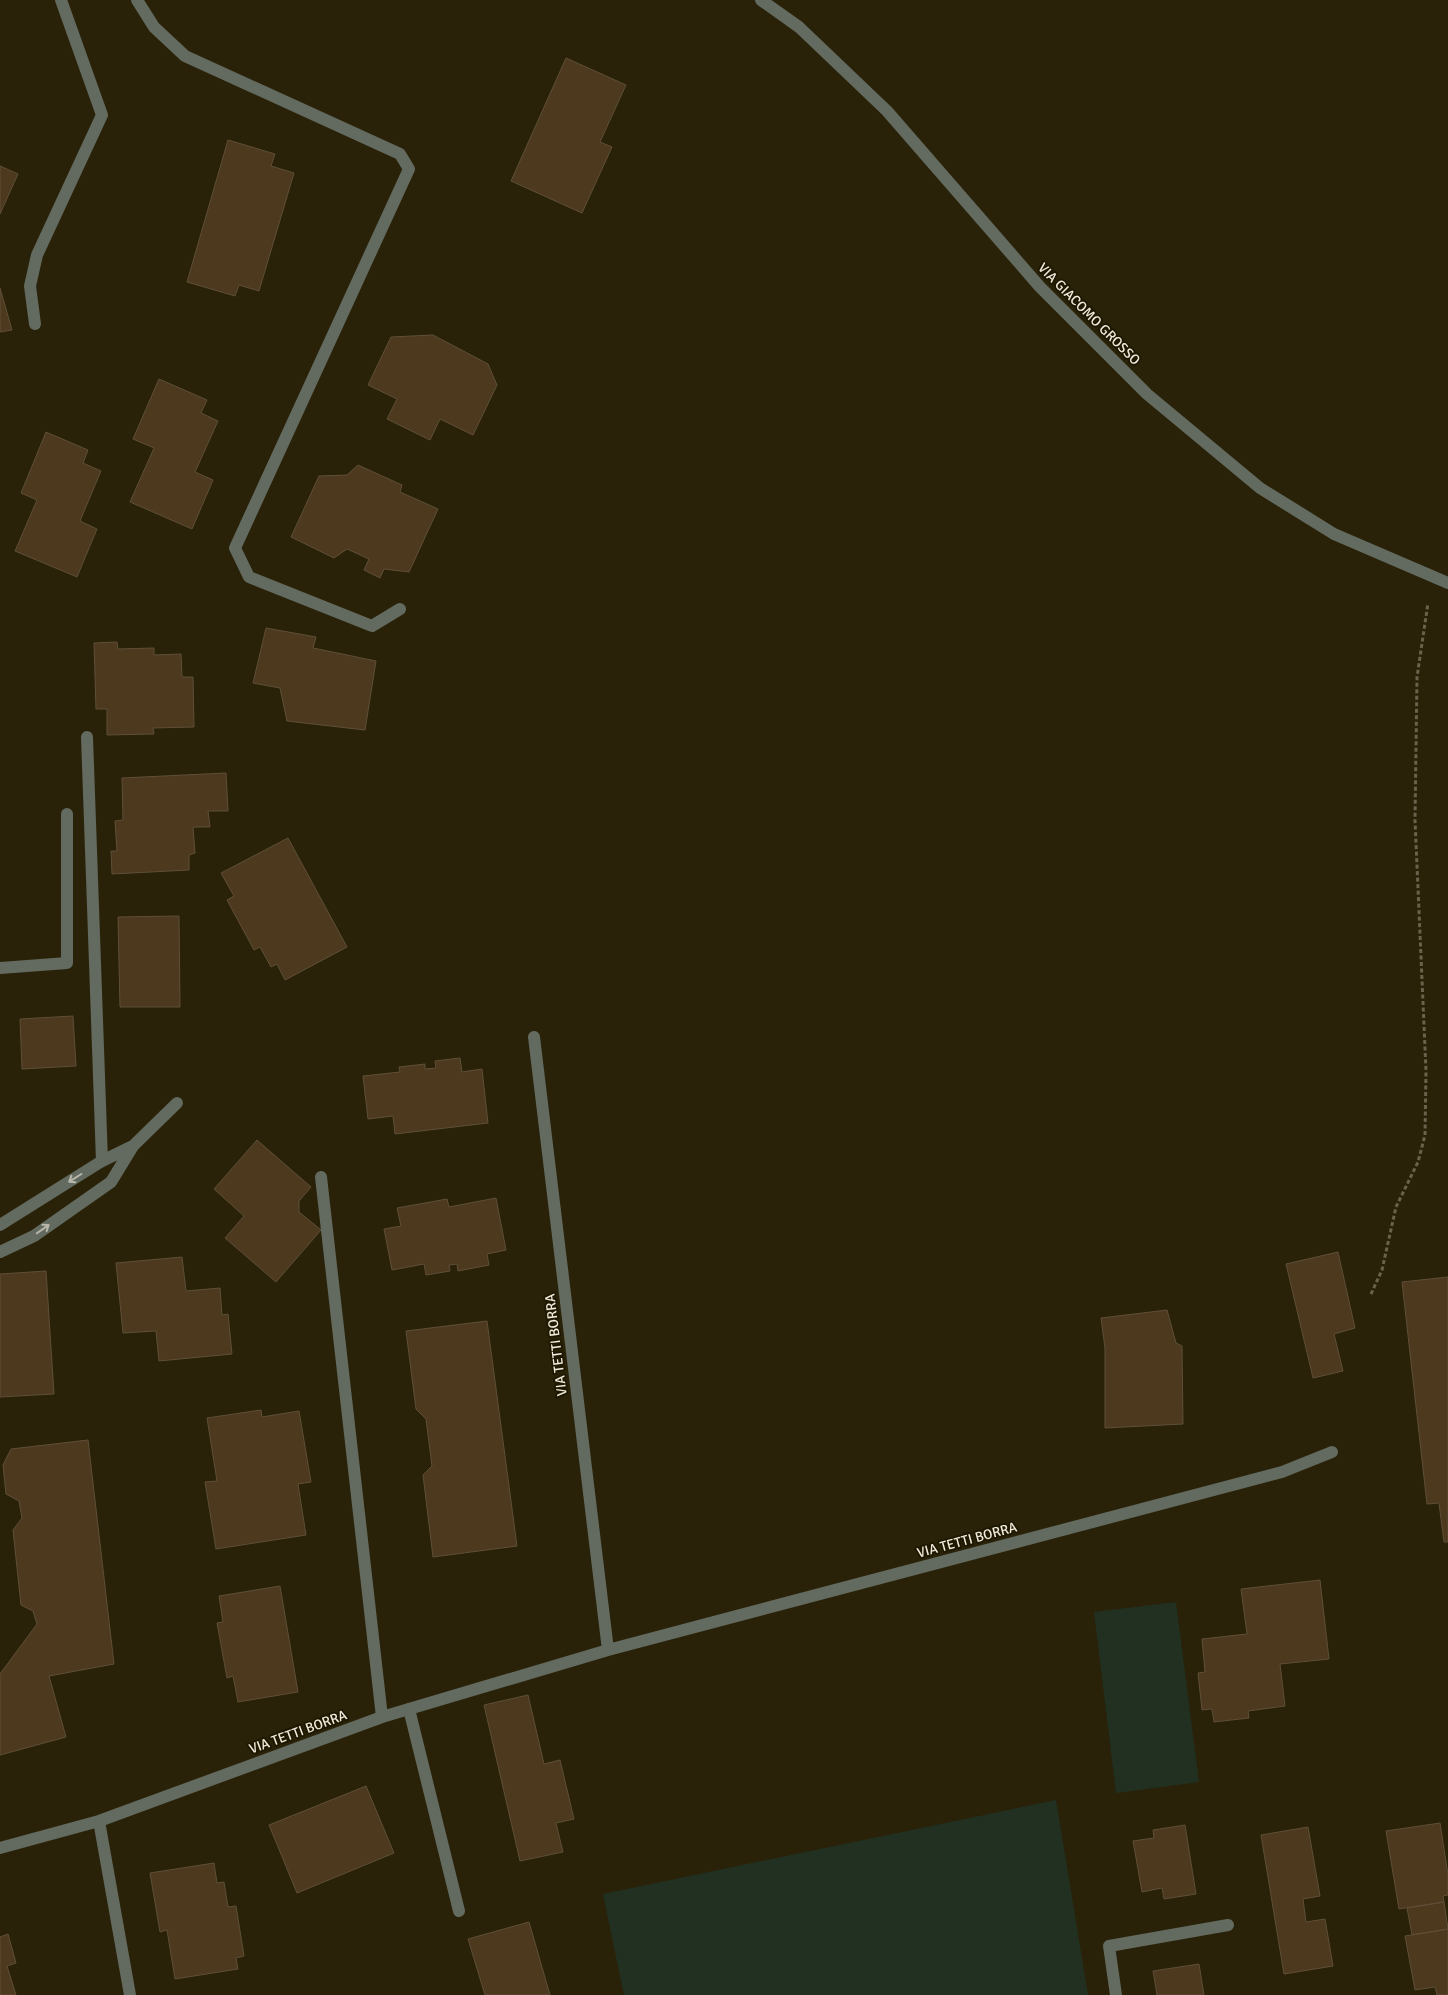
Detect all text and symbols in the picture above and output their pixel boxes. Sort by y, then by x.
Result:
street label: VIA GIACOMO GROSSO [1034,259,1144,369]
one-way arrow [68,1173,82,1183]
one-way arrow [36,1224,50,1234]
street label: VIA TETTI BORRA [541,1292,571,1397]
street label: VIA TETTI BORRA [915,1518,1019,1562]
street label: VIA TETTI BORRA [247,1706,350,1758]

